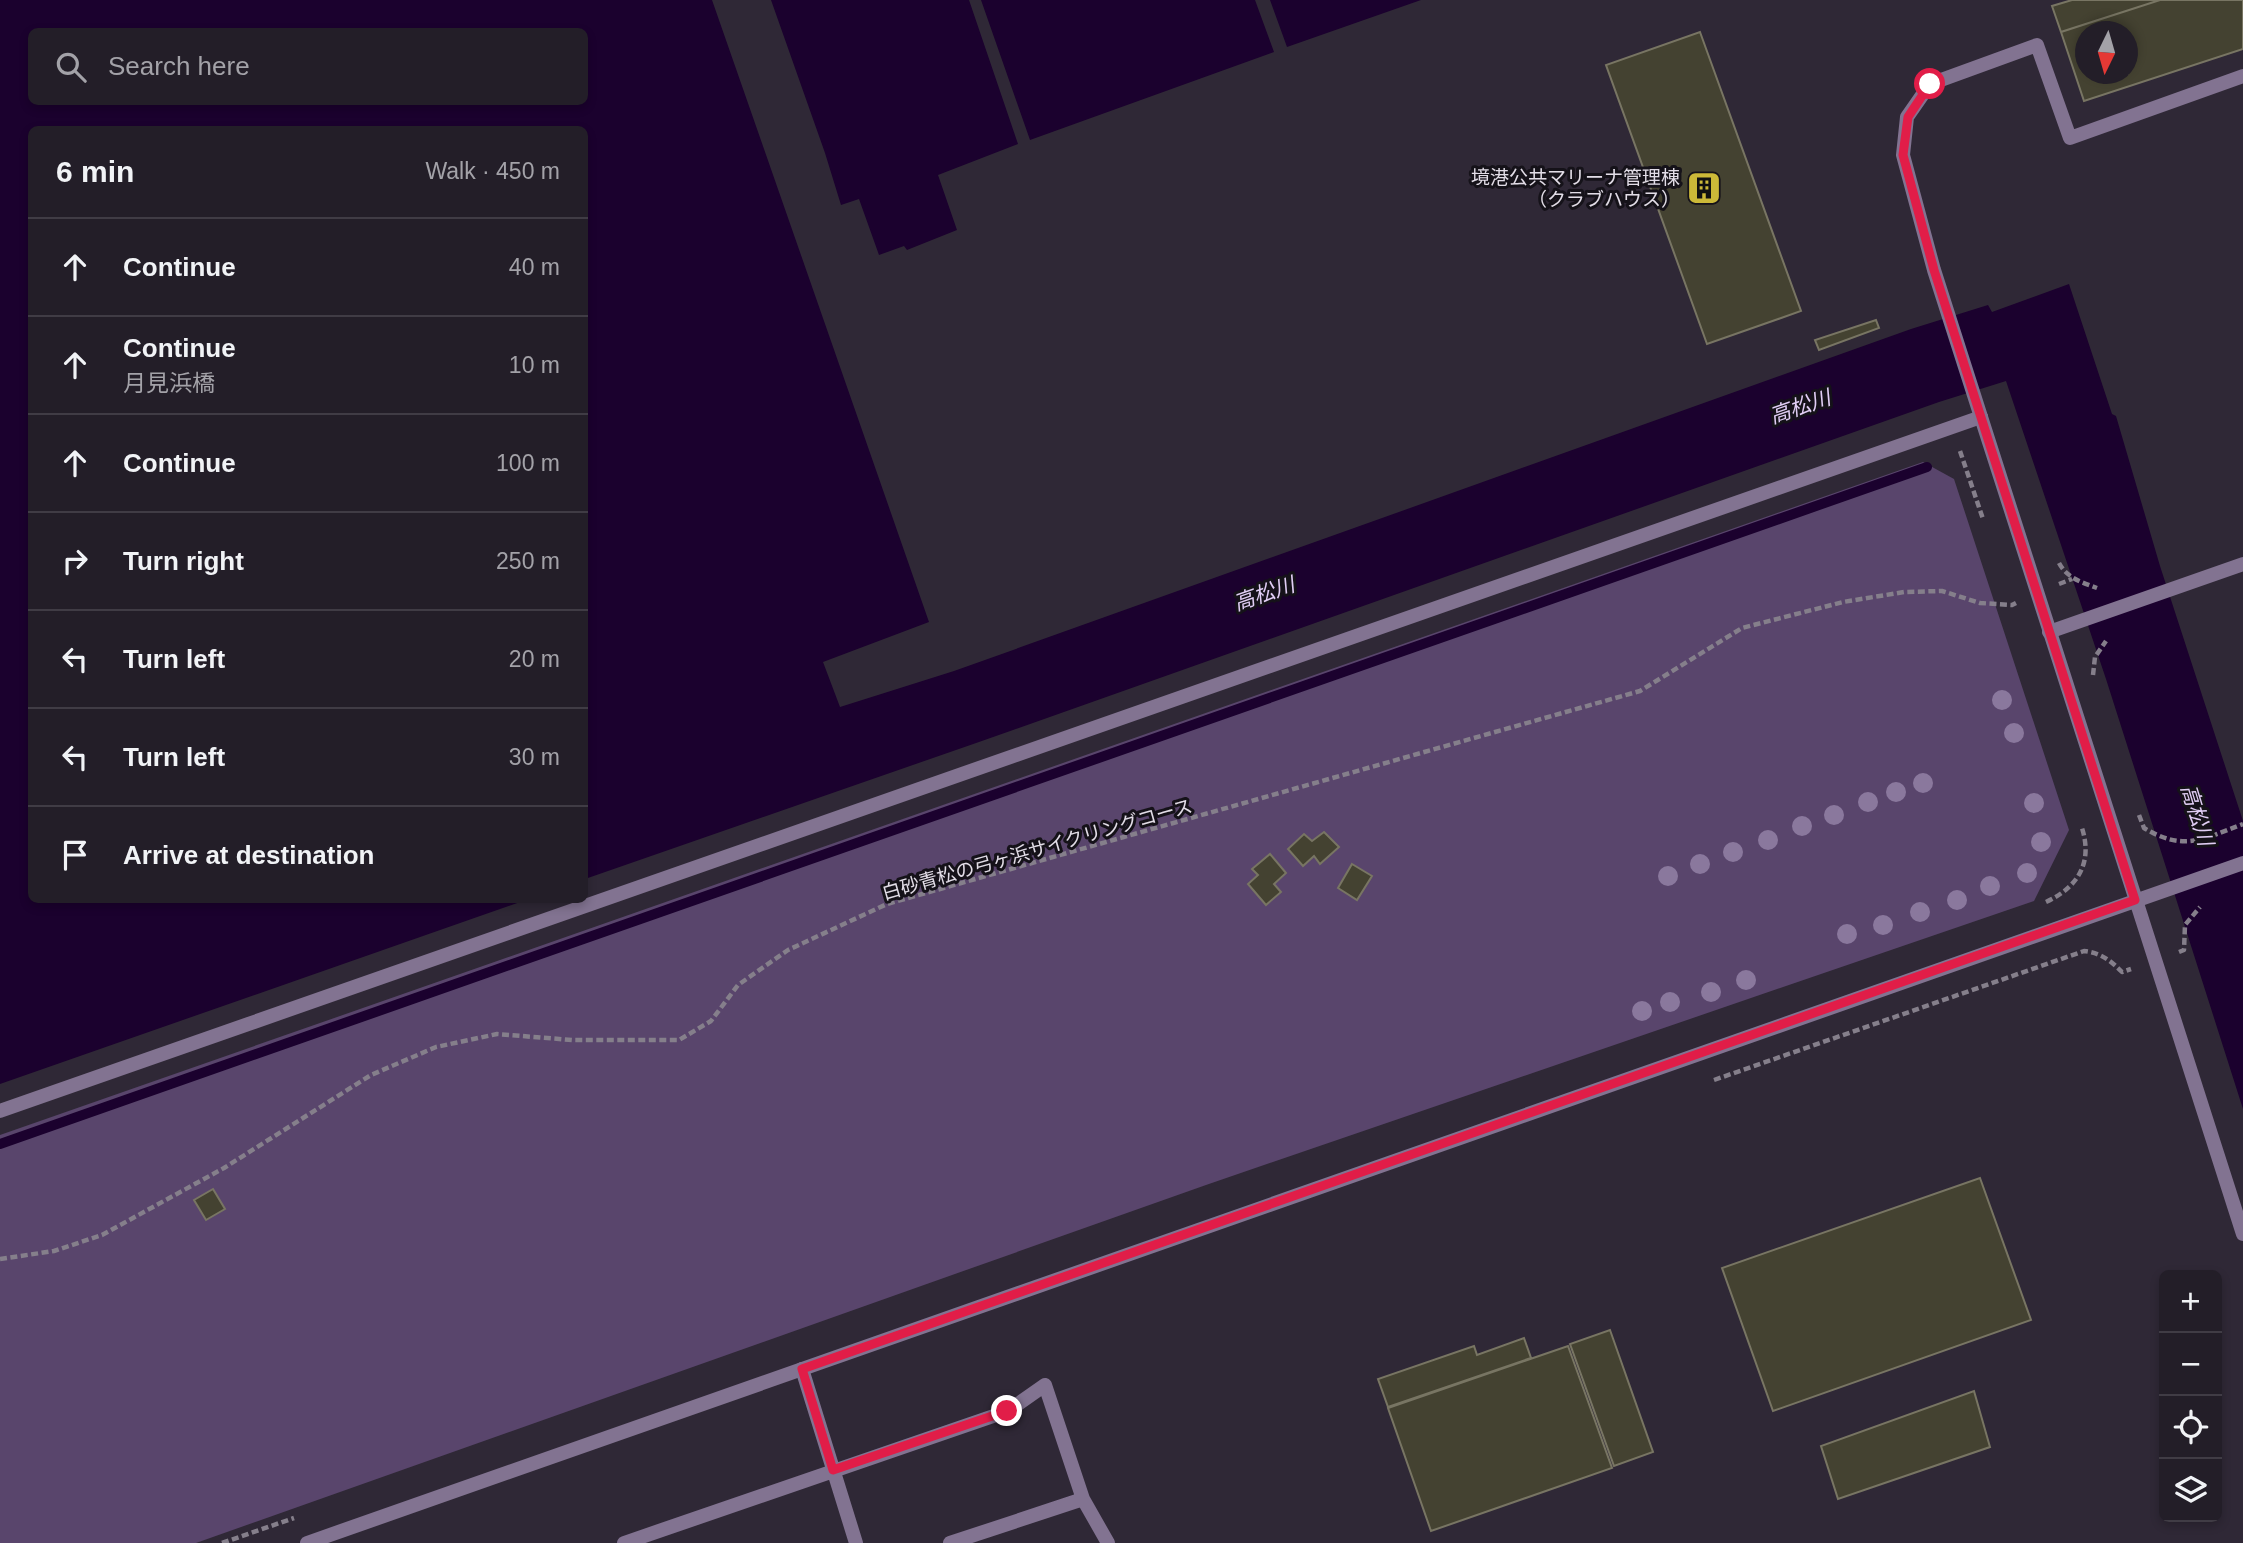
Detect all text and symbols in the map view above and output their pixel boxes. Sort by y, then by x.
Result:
north arrow [2075,21,2138,84]
search box [28,28,588,105]
icon: search [52,48,90,86]
text: Search here [108,51,250,81]
route start [1914,68,1945,99]
text: 6 min [56,155,134,188]
text: Walk · 450 m [425,158,560,184]
place label: 境港公共マリーナ管理棟 （クラブハウス） [1471,167,1680,210]
building icon: 境港公共マリーナ管理棟 （クラブハウス） [1685,169,1723,207]
icon: ahead [56,248,94,286]
text: Continue [123,252,236,282]
text: 40 m [509,254,560,280]
text: Continue [123,333,236,363]
icon: ahead [56,346,94,384]
text: 10 m [509,352,560,378]
text: 月見浜橋 [123,370,215,396]
water label: 高松川 [1766,385,1835,428]
icon: ahead [56,444,94,482]
text: Continue [123,448,236,478]
text: 100 m [496,450,560,476]
icon: right [56,542,94,580]
text: Turn right [123,546,244,576]
text: 250 m [496,548,560,574]
water label: 高松川 [1230,572,1299,615]
icon: left [56,640,94,678]
text: Turn left [123,644,225,674]
text: 20 m [509,646,560,672]
icon: left [56,738,94,776]
text: Turn left [123,742,225,772]
text: 30 m [509,744,560,770]
water label: 高松川 [2177,781,2218,850]
street label: 白砂青松の弓ヶ浜サイクリングコース [880,795,1195,904]
icon: arrive [56,836,94,874]
text: Arrive at destination [123,840,374,870]
map controls [2159,1270,2222,1522]
button: + [2159,1270,2222,1333]
button: − [2159,1333,2222,1396]
route end [991,1395,1022,1426]
button: locate [2159,1396,2222,1459]
button: layers [2159,1459,2222,1522]

